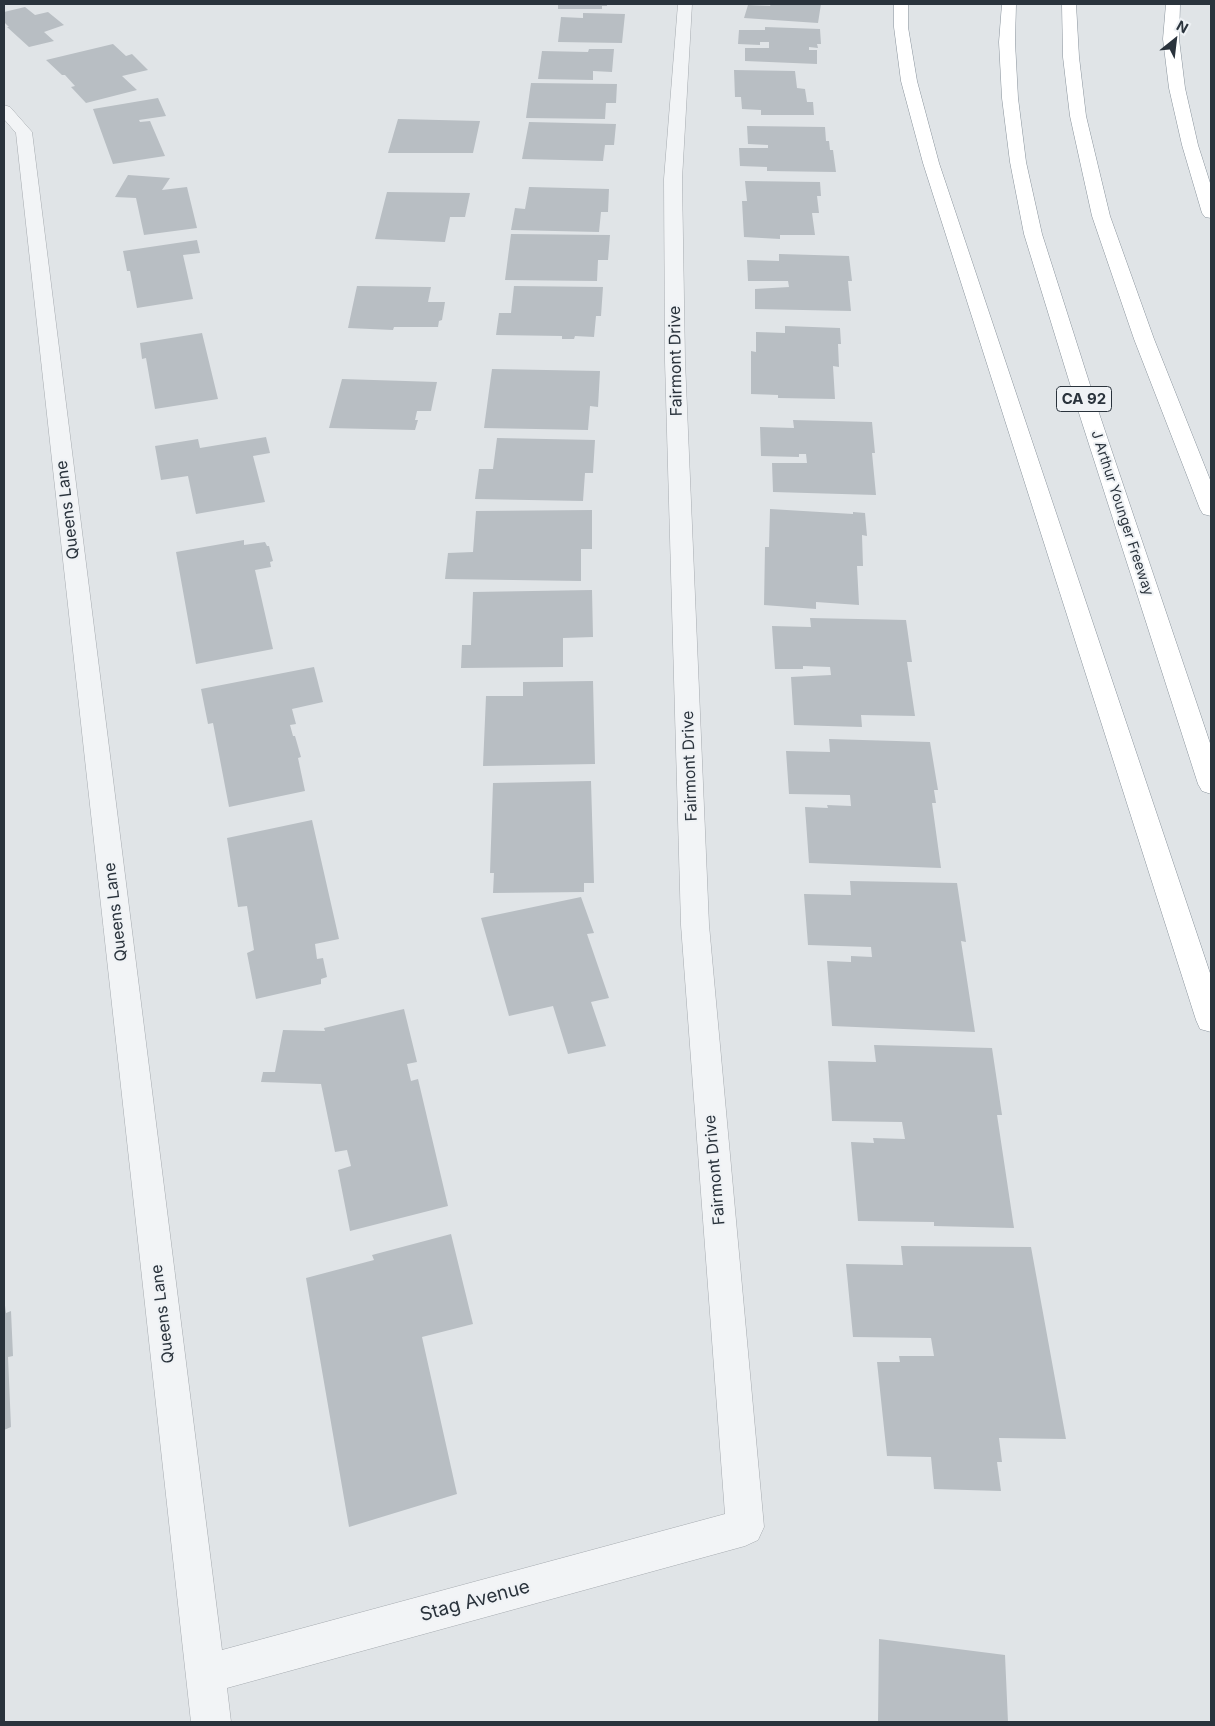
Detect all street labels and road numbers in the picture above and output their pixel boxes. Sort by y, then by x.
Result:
street label: Fairmont Drive [665,305,687,417]
road number: CA 92 [1056,386,1112,412]
street label: J Arthur Younger Freeway [1087,428,1157,598]
street label: Queens Lane [52,459,84,561]
street label: Fairmont Drive [678,710,702,822]
street label: Queens Lane [100,861,132,963]
street label: Fairmont Drive [701,1114,729,1226]
street label: Queens Lane [147,1263,179,1365]
street label: Stag Avenue [418,1575,532,1627]

